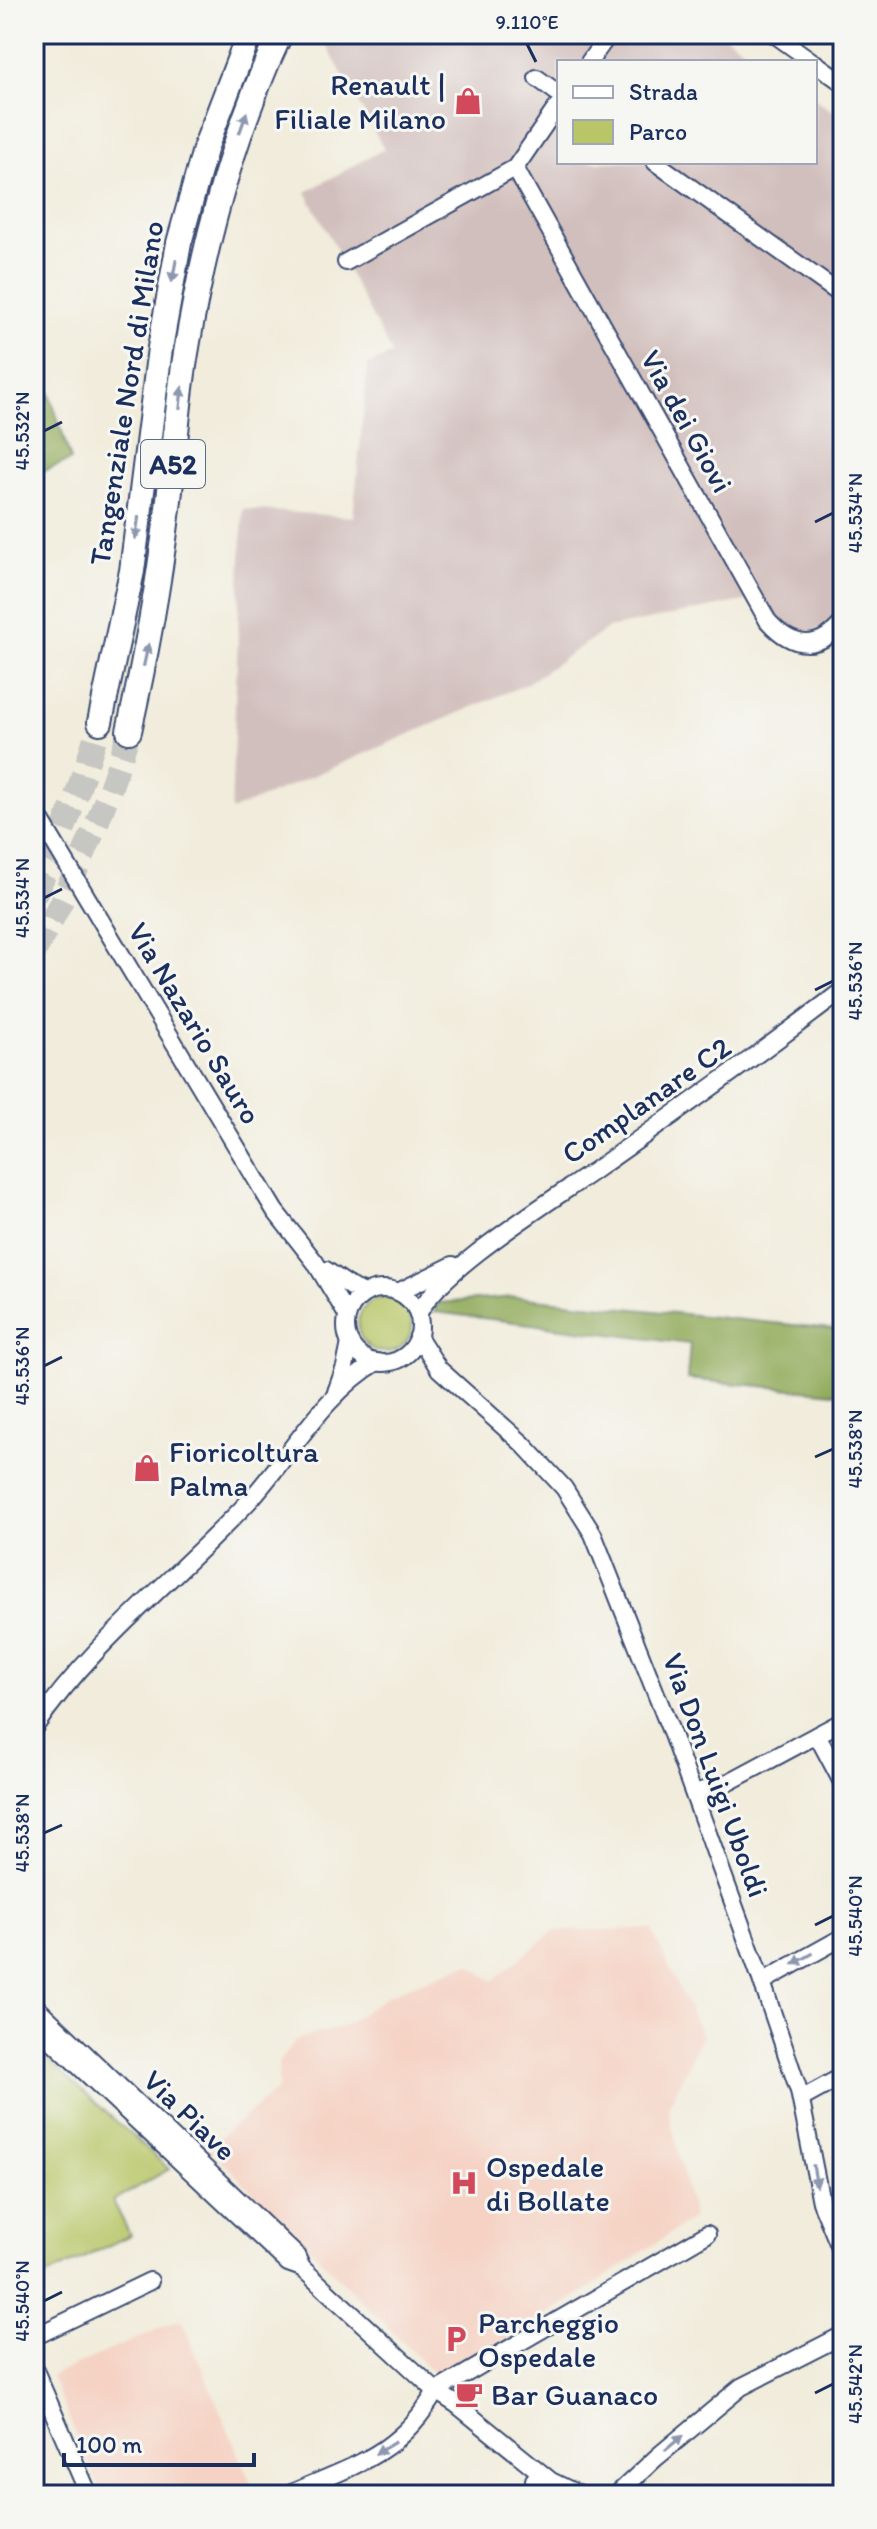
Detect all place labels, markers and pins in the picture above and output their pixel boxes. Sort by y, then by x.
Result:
place label: Renault | Filiale Milano [274,66,446,137]
shop icon: Renault | Filiale Milano [453,86,483,116]
place label: Fioricoltura Palma [169,1433,319,1504]
shop icon: Fioricoltura Palma [132,1453,162,1483]
place label: Ospedale di Bollate [486,2148,610,2219]
hospital icon: Ospedale di Bollate [449,2168,479,2198]
place label: Parcheggio Ospedale [478,2304,619,2375]
parking icon: Parcheggio Ospedale [441,2324,471,2354]
place label: Bar Guanaco [491,2376,658,2413]
cafe icon: Bar Guanaco [454,2379,484,2409]

